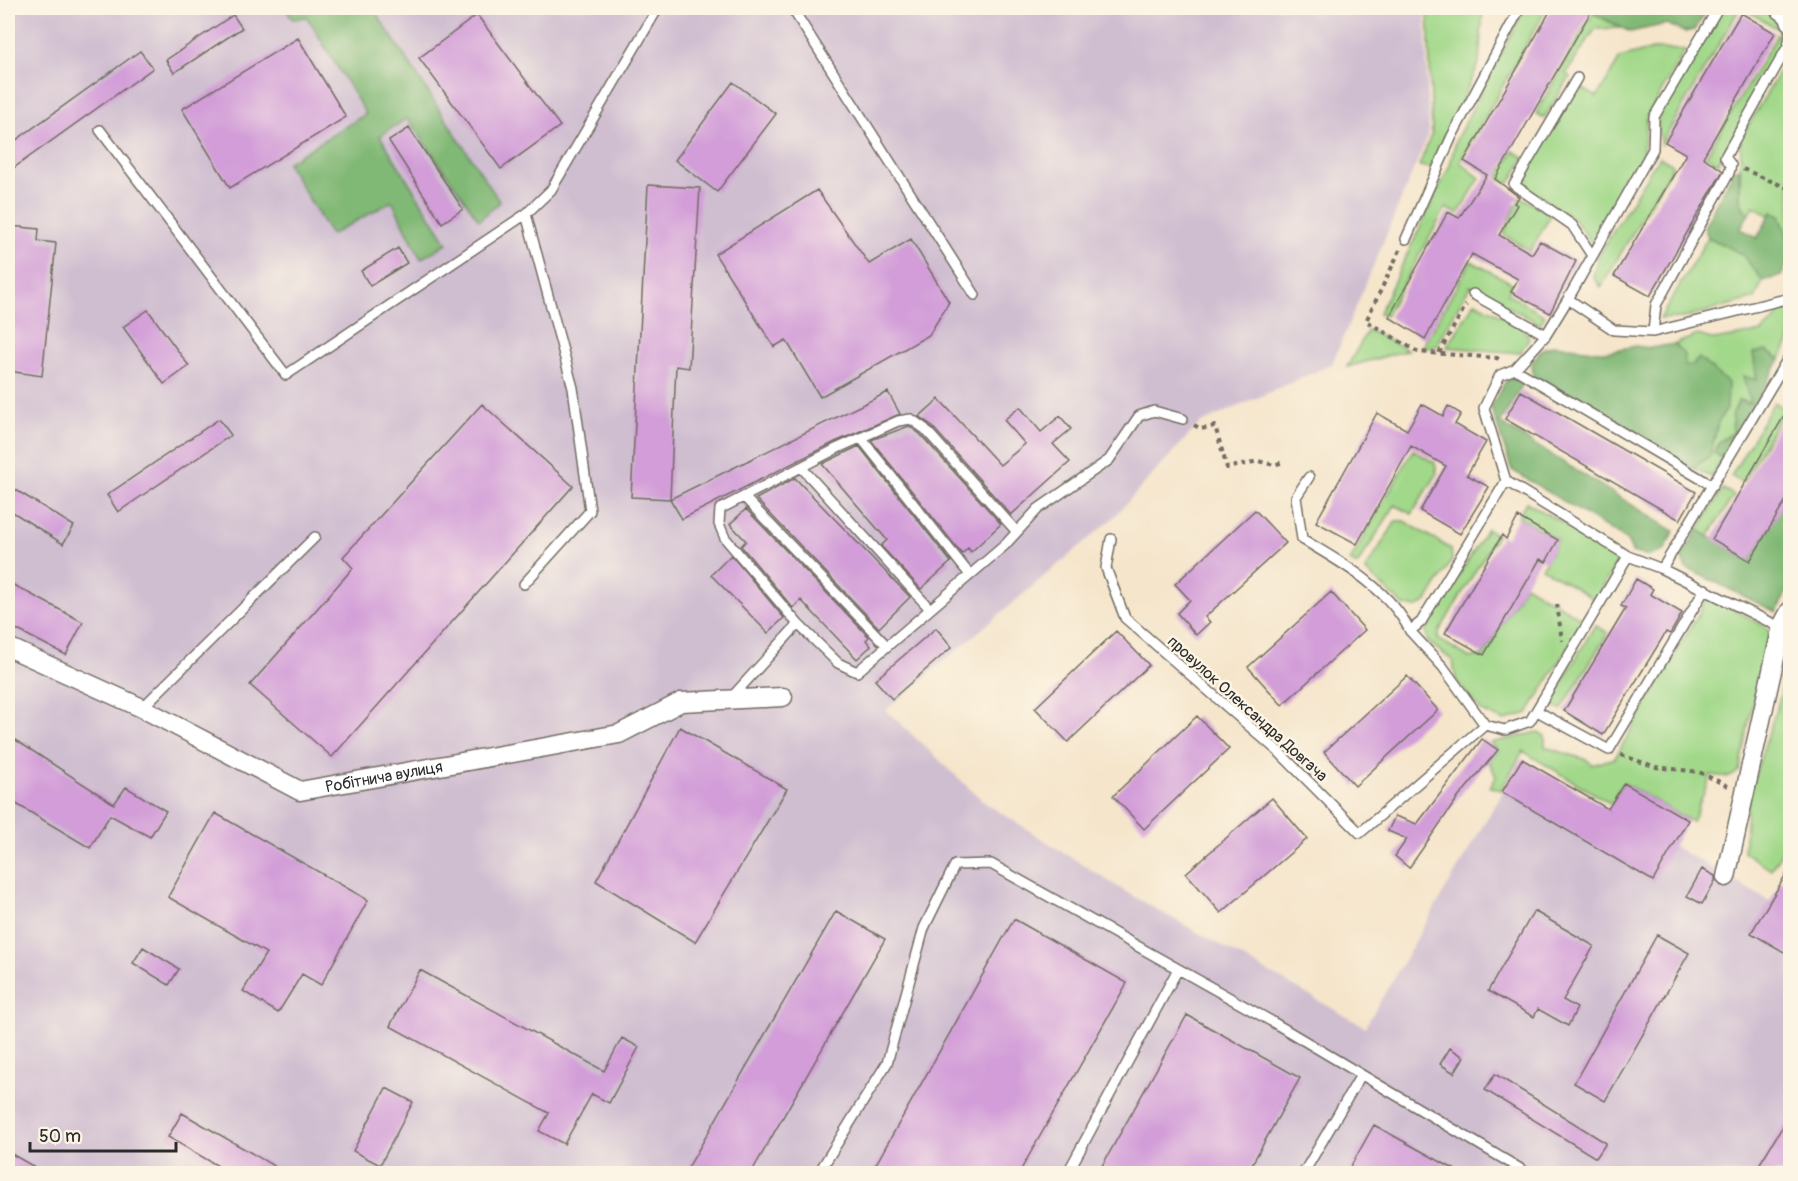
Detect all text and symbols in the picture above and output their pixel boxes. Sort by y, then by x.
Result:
street label: провулок Олександра Довгача [1163,632,1332,786]
street label: Робітнича вулиця [324,757,444,797]
scale bar [30,1115,176,1153]
text: 50 m [39,1125,81,1148]

